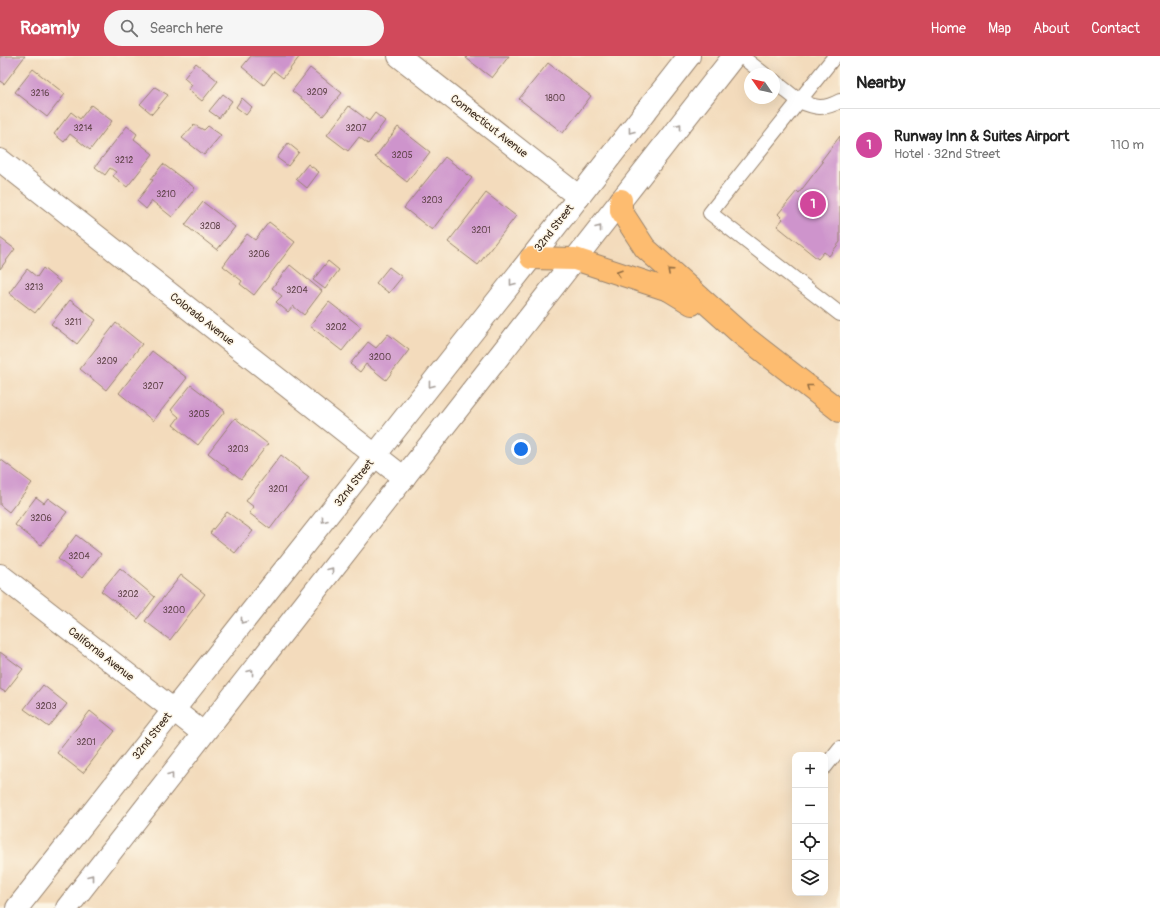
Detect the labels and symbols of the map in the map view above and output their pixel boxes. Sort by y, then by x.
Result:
north arrow [744,68,780,104]
house number: 3209 [307,87,328,98]
house number: 3216 [31,88,49,99]
street label: Connecticut Avenue [448,92,531,160]
house number: 1800 [545,93,565,104]
house number: 3214 [74,123,93,134]
house number: 3207 [346,123,367,134]
one-way arrow [674,123,681,130]
one-way arrow [628,126,635,133]
house number: 3205 [391,150,413,161]
house number: 3212 [115,155,133,166]
house number: 3210 [156,189,176,200]
pin: 1 [800,189,826,219]
house number: 3203 [421,195,443,206]
street label: 32nd Street [532,201,577,254]
house number: 3208 [200,221,221,232]
house number: 3201 [471,225,491,236]
one-way arrow [594,226,601,233]
house number: 3206 [248,249,270,260]
one-way arrow [667,268,675,275]
one-way arrow [616,269,623,278]
one-way arrow [509,278,516,285]
house number: 3213 [25,282,43,293]
house number: 3204 [286,285,308,296]
street label: Colorado Avenue [167,290,237,348]
house number: 3211 [64,317,82,328]
house number: 3202 [325,322,347,333]
house number: 3200 [369,352,391,363]
house number: 3209 [97,356,118,367]
one-way arrow [429,380,436,387]
house number: 3207 [143,381,164,392]
one-way arrow [807,385,814,392]
house number: 3205 [188,409,210,420]
your location [511,439,531,459]
house number: 3203 [227,444,249,455]
street label: 32nd Street [332,456,377,509]
house number: 3201 [268,484,288,495]
house number: 3206 [30,513,52,524]
one-way arrow [322,515,329,522]
house number: 3204 [68,551,90,562]
one-way arrow [327,568,334,575]
house number: 3202 [117,589,139,600]
house number: 3200 [163,605,185,616]
one-way arrow [241,617,248,624]
street label: California Avenue [66,624,137,684]
one-way arrow [246,670,253,677]
house number: 3203 [35,701,57,712]
street label: 32nd Street [130,709,175,762]
house number: 3201 [76,737,96,748]
one-way arrow [166,772,173,779]
one-way arrow [86,875,93,882]

